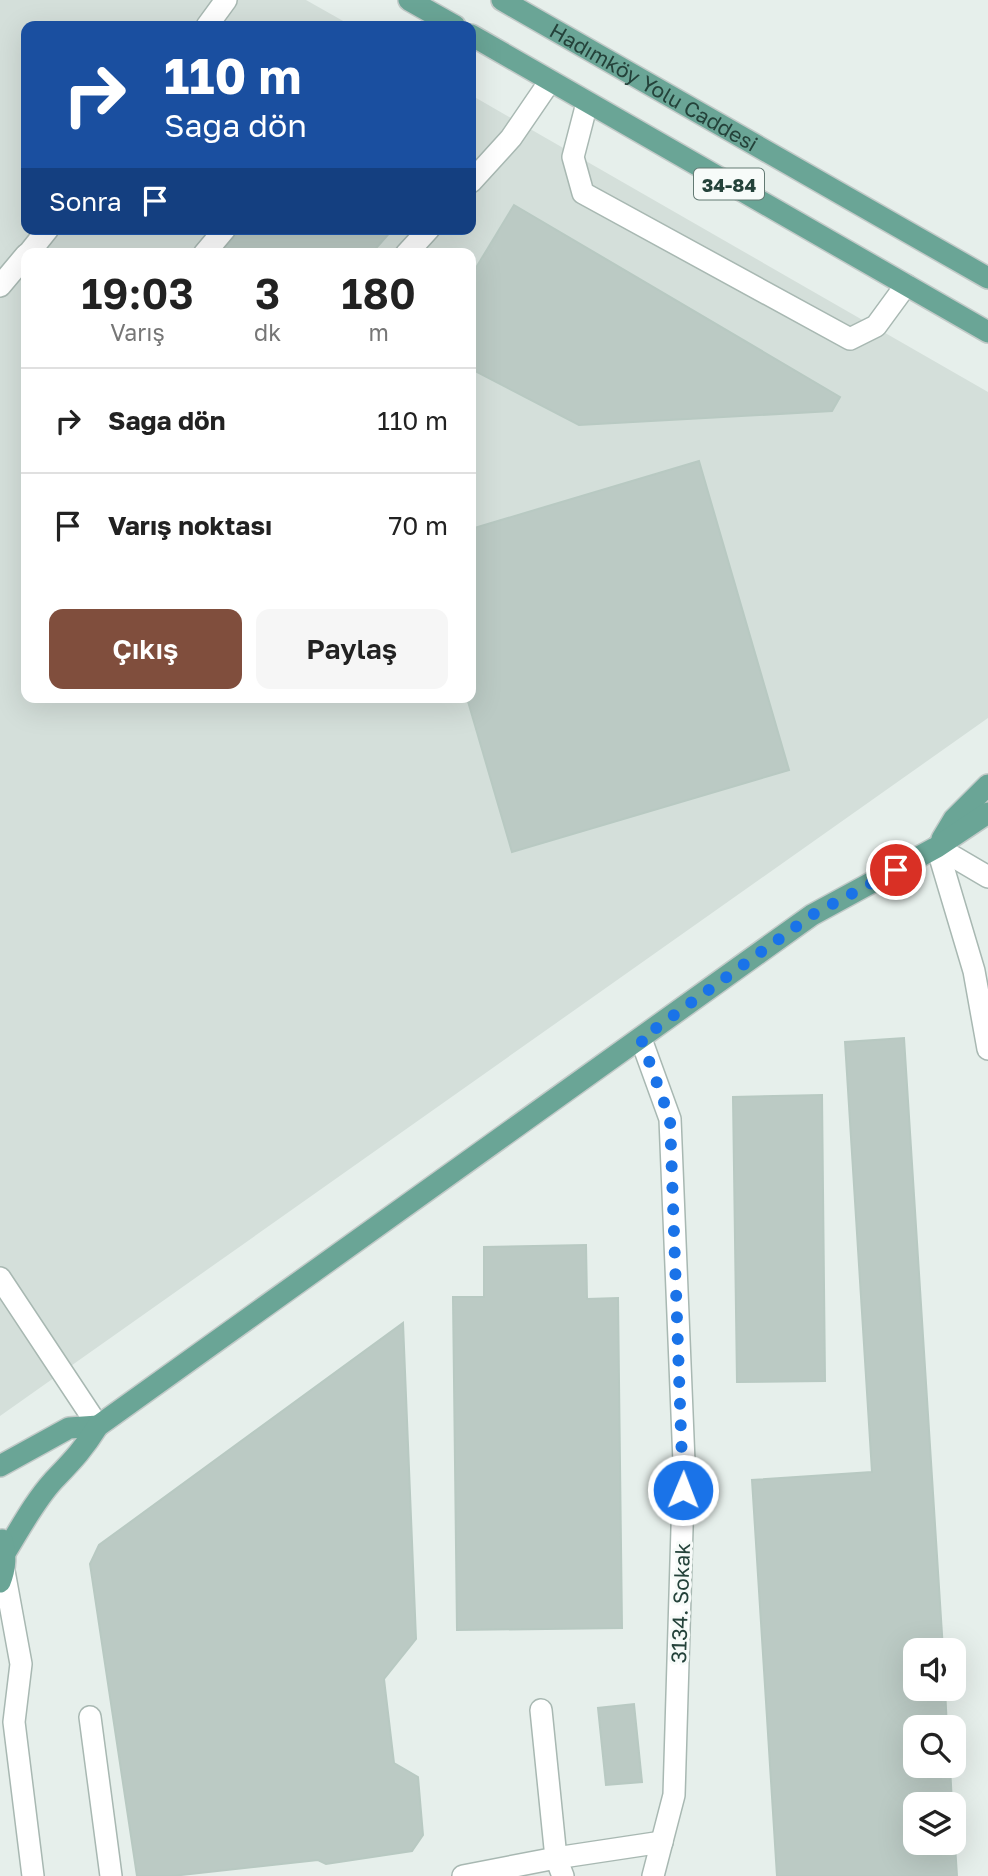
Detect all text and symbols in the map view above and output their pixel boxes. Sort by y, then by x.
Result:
street label: Hadımköy Yolu Caddesi [545,17,763,157]
text: 110 m [164,46,301,105]
icon: right [49,49,140,140]
text: Sağa dön [164,106,307,144]
road number: 34-84 [694,168,764,200]
icon: arrive [136,182,174,220]
text: Sonra [49,186,122,217]
text: 19:03 [81,268,194,318]
text: 3 [255,268,280,318]
text: 180 [341,268,416,318]
text: Varış [110,318,165,346]
text: dk [254,318,281,346]
text: m [368,318,389,346]
icon: right [49,402,87,440]
text: Sağa dön [108,405,225,436]
text: 110 m [377,405,448,436]
icon: arrive [49,507,87,545]
text: Varış noktası [108,510,272,541]
text: 70 m [389,510,448,541]
button: Çıkış [49,609,242,689]
button: Paylaş [256,609,448,689]
pin [866,840,926,900]
icon: arrive [877,851,915,889]
position arrow [646,1453,720,1527]
street label: 3134. Sokak [665,1542,695,1664]
map controls [903,1638,966,1855]
button: sound [903,1638,966,1701]
button: search [903,1715,966,1778]
button: layers [903,1792,966,1855]

